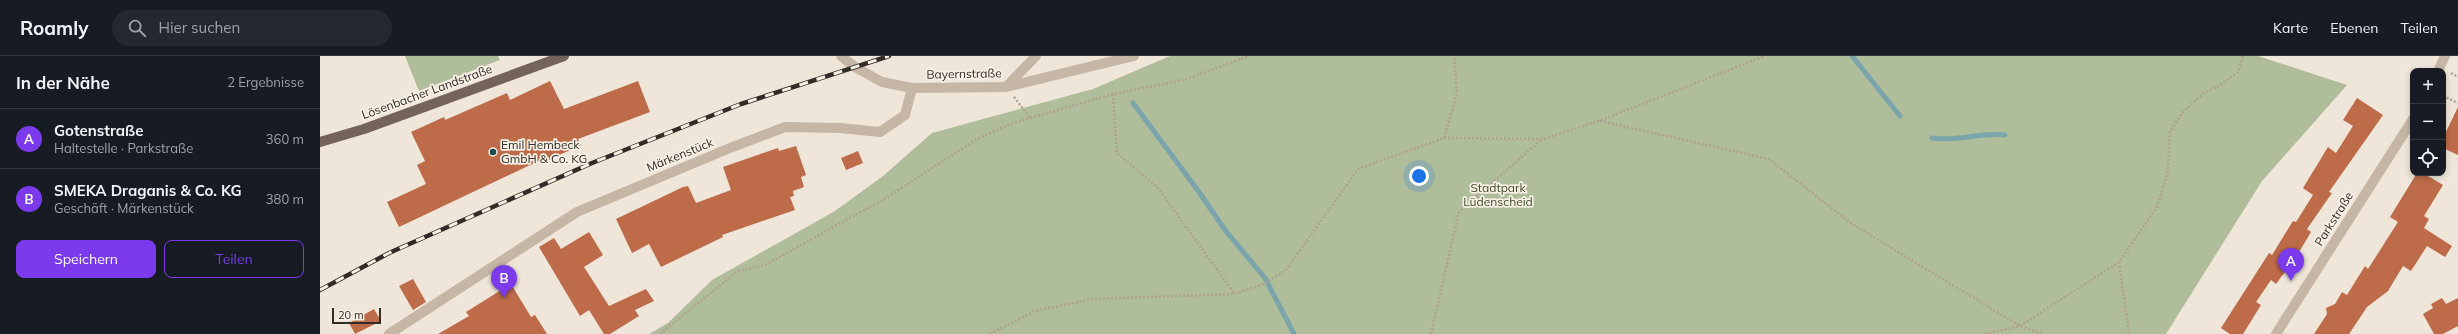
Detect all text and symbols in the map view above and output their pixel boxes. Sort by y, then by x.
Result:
search box [112,10,392,46]
text: Roamly [20,16,88,40]
icon: search [126,17,148,39]
text: Hier suchen [158,18,240,37]
text: Karte [2273,19,2308,37]
text: Ebenen [2330,19,2379,37]
text: Teilen [2401,19,2438,37]
street label: Lösenbacher Landstraße [359,61,494,122]
street label: Bayernstraße [926,65,1002,82]
map controls [2410,68,2446,176]
button: + [2410,68,2446,104]
text: In der Nähe [16,72,110,93]
text: 2 Ergebnisse [227,74,304,90]
button: − [2410,104,2446,140]
text: Gotenstraße [54,121,143,140]
text: A [24,131,34,147]
text: 360 m [266,131,304,147]
street label: Märkenstück [644,134,716,175]
place label: Emil Hembeck GmbH & Co. KG [501,137,587,166]
text: Haltestelle · Parkstraße [54,140,193,156]
button: locate [2410,140,2446,176]
marker: Emil Hembeck GmbH & Co. KG [488,147,498,157]
your location [1409,166,1429,186]
park label: Stadtpark Lüdenscheid [1463,180,1533,209]
text: SMEKA Draganis & Co. KG [54,181,242,200]
street label: Parkstraße [2311,189,2356,249]
text: B [25,191,33,207]
text: 380 m [266,191,304,207]
text: Geschäft · Märkenstück [54,200,194,216]
button: Speichern [16,240,156,278]
button: Teilen [164,240,304,278]
pin: A [2278,248,2304,281]
pin: B [491,265,517,298]
scale bar [332,306,381,325]
text: 20 m [338,308,364,322]

